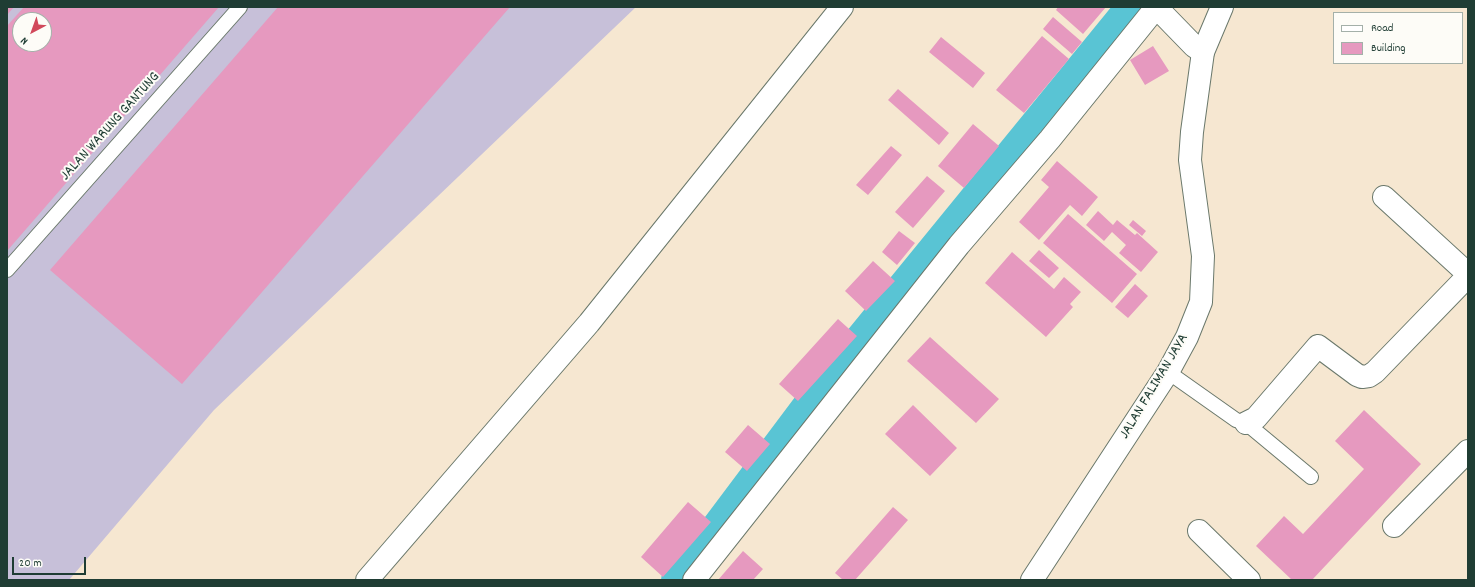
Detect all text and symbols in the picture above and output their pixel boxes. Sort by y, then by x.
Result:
north arrow [12,12,52,52]
legend [1333,12,1463,64]
text: Road [1371,20,1393,37]
text: N [17,32,32,48]
text: Building [1371,40,1406,57]
street label: JALAN WARUNG GANTUNG [57,69,165,185]
street label: JALAN FALIMAN JAYA [1116,331,1194,443]
scale bar [14,549,88,575]
text: 20 m [19,555,42,572]

